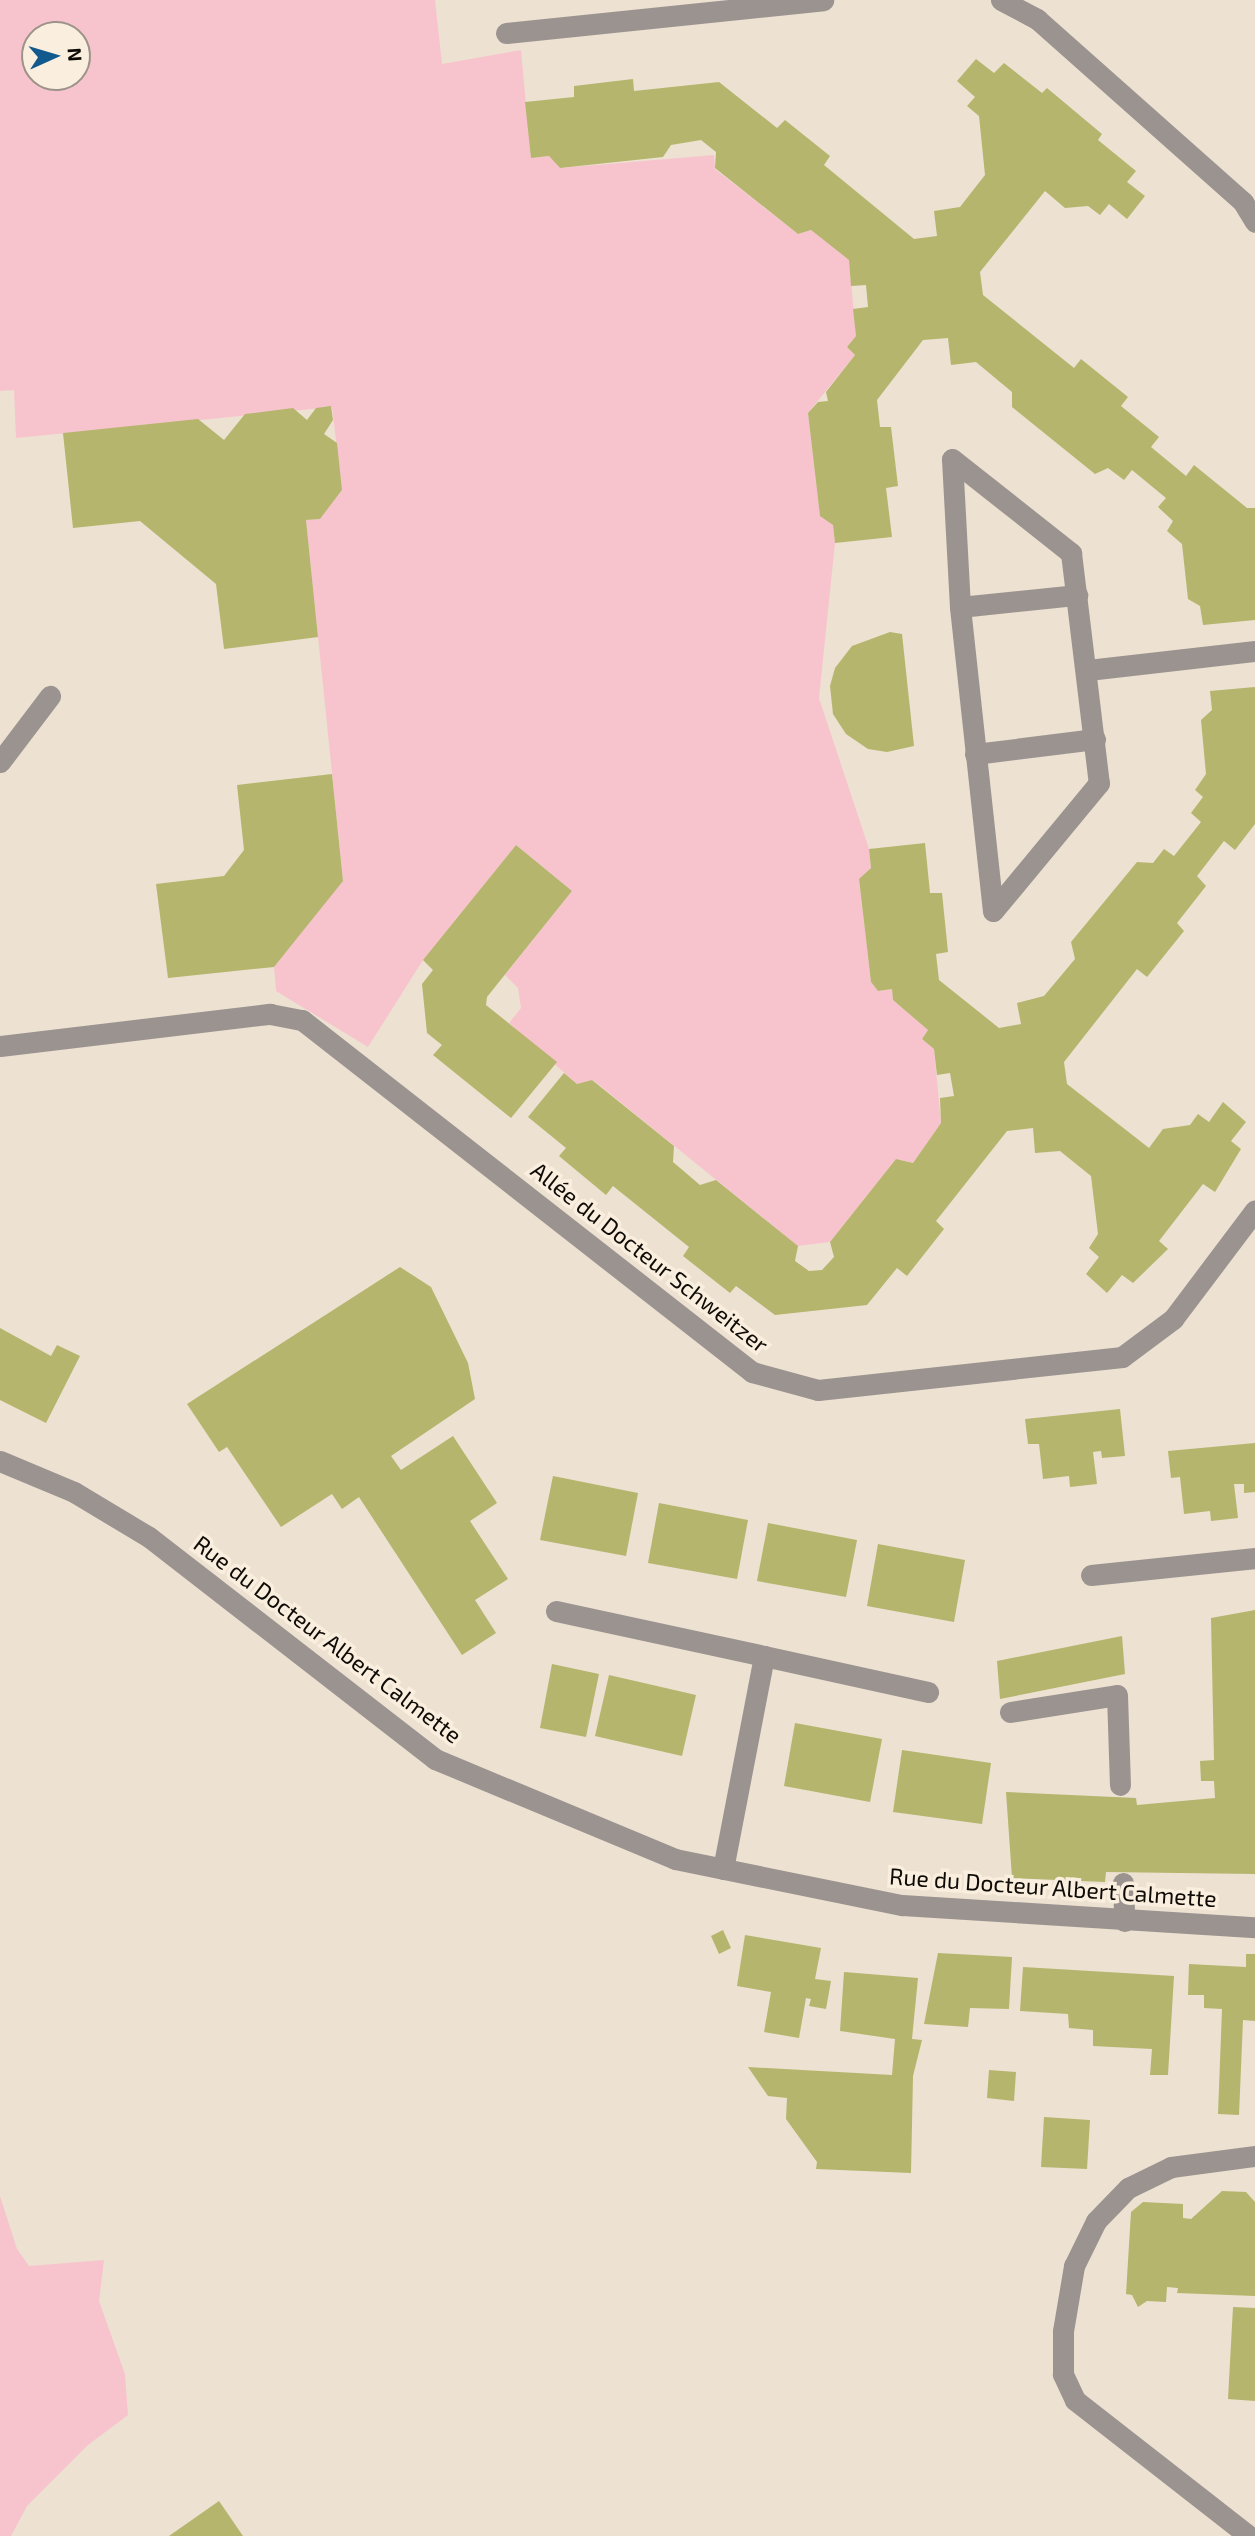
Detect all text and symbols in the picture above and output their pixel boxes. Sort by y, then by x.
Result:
north arrow [21,21,91,91]
text: N [64,47,87,62]
street label: Allée du Docteur Schweitzer [526,1156,774,1358]
street label: Rue du Docteur Albert Calmette [188,1529,468,1749]
street label: Rue du Docteur Albert Calmette [888,1862,1218,1912]

